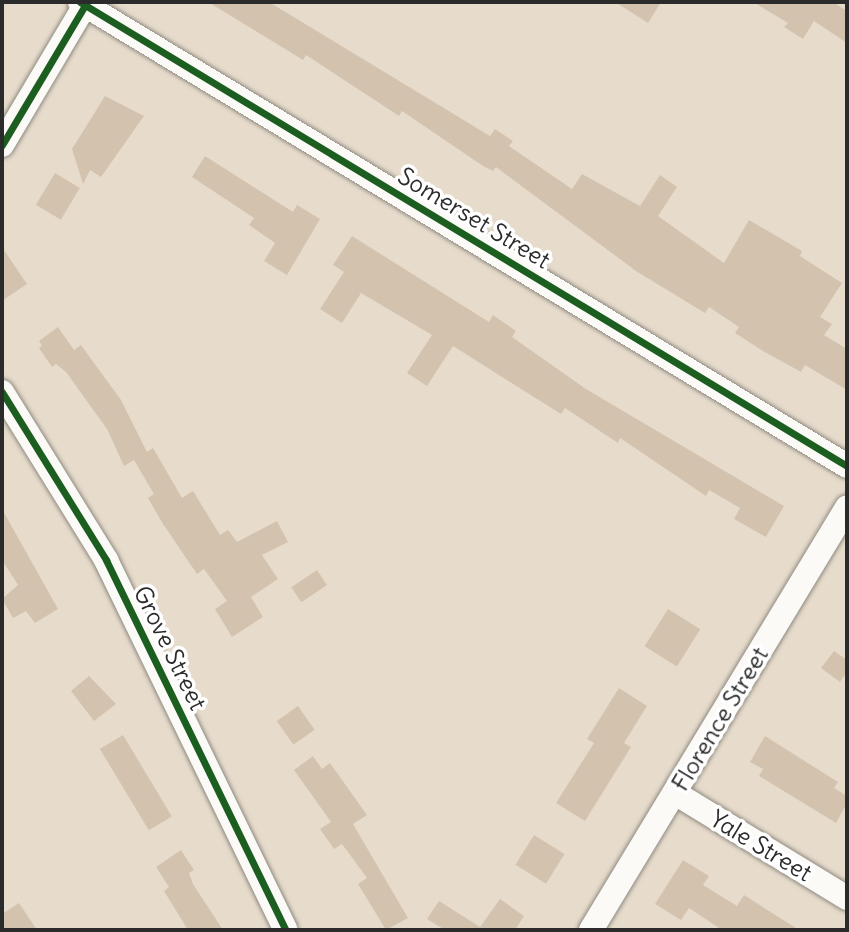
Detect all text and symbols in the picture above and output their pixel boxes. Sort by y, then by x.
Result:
street label: Somerset Street [393,161,555,275]
street label: Grove Street [128,581,212,715]
street label: Florence Street [666,642,774,796]
street label: Yale Street [705,804,817,888]

